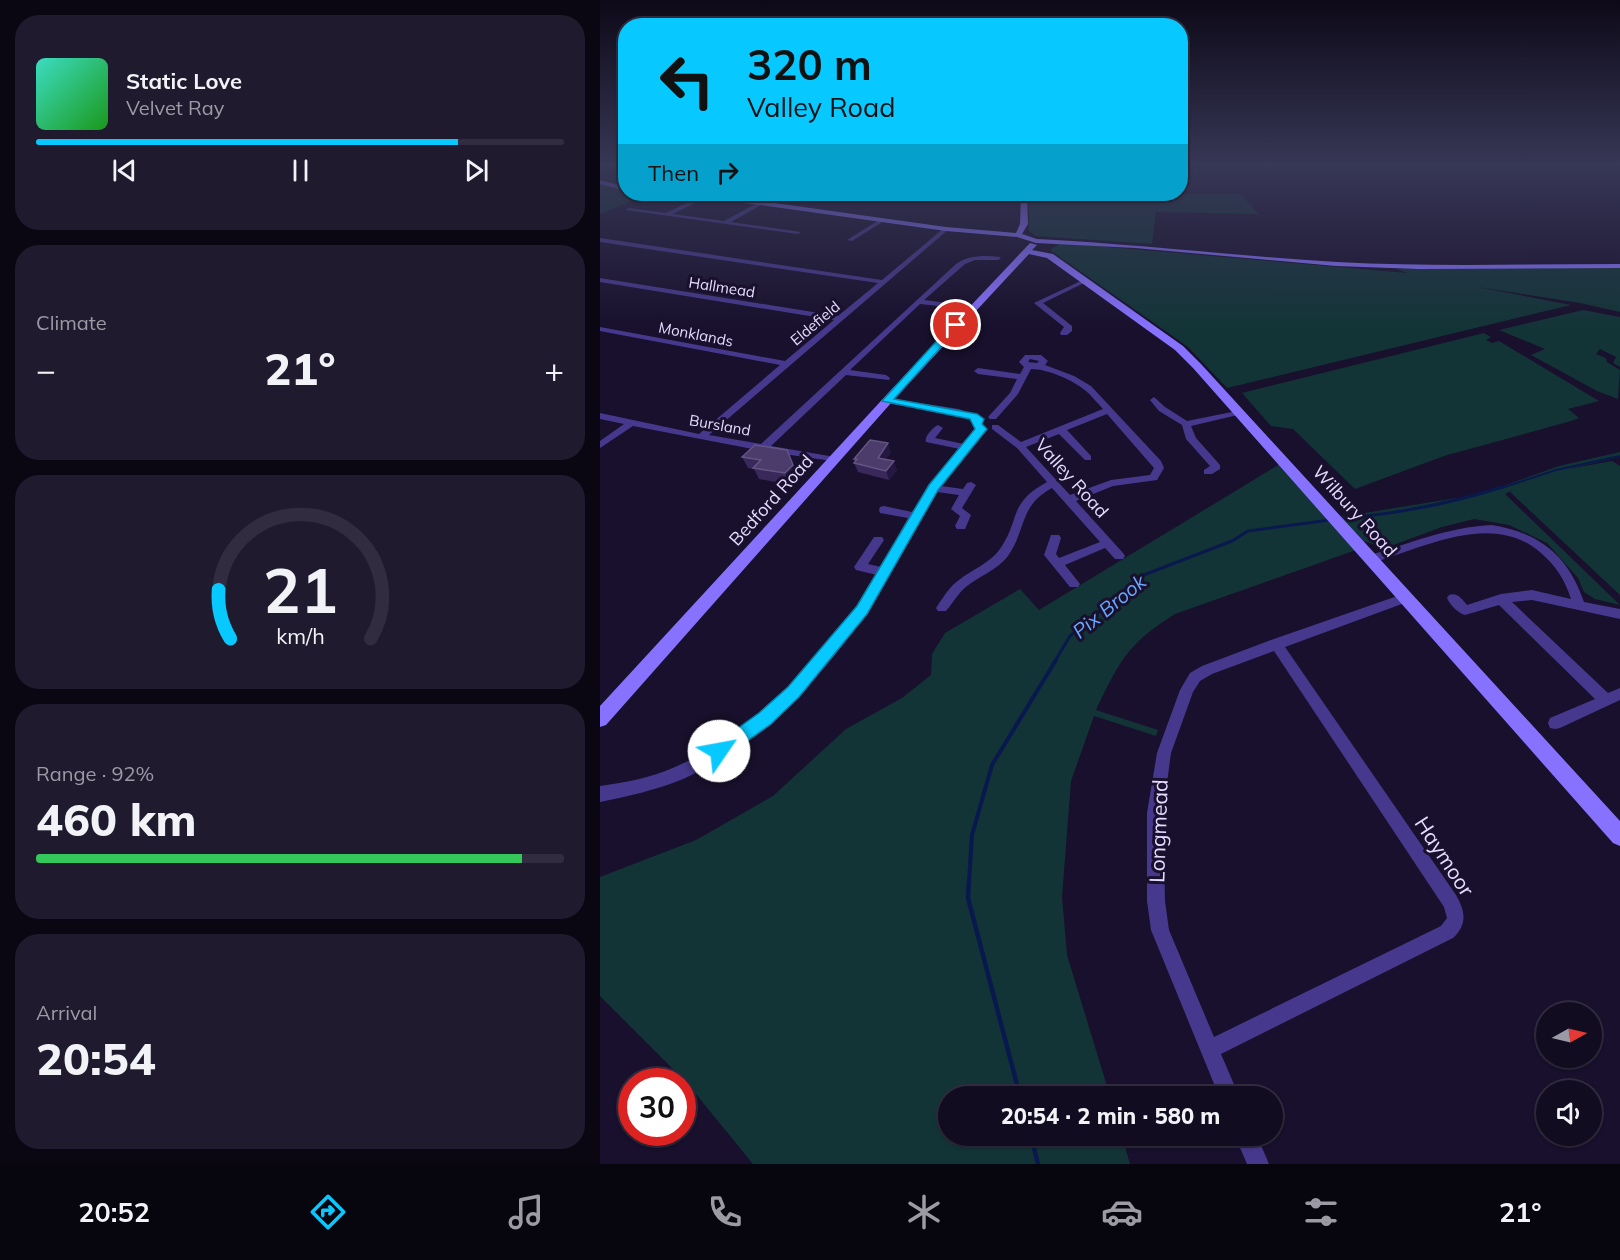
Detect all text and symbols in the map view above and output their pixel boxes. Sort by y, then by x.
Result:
text: 320 m [747,38,872,91]
icon: left [648,42,726,120]
text: Static Love [126,67,242,95]
text: Valley Road [747,90,895,124]
text: Velvet Ray [126,95,224,120]
icon: previous [108,154,141,187]
icon: pause [284,154,317,187]
icon: next [460,154,493,187]
icon: right [711,156,744,189]
text: Then [648,159,699,187]
street label: Hallmead [687,272,757,302]
street label: Eldefield [786,297,844,349]
pin [930,299,981,350]
icon: arrive [939,308,972,341]
text: Climate [36,310,107,335]
street label: Monklands [657,317,735,351]
text: 21° [264,340,336,396]
text: − [36,349,56,390]
text: + [544,349,564,390]
street label: Bursland [688,410,752,440]
street label: Valley Road [1030,434,1114,522]
street label: Bedford Road [724,450,818,550]
street label: Wilbury Road [1308,460,1402,562]
text: 21 [263,550,337,629]
water label: Pix Brook [1067,568,1151,643]
text: km/h [276,622,324,649]
position arrow [687,719,751,783]
text: Range · 92% [36,761,154,786]
street label: Longmead [1143,779,1173,883]
text: 460 km [36,791,197,847]
street label: Haymoor [1410,811,1481,901]
text: Arrival [36,1000,97,1025]
north arrow [1536,1002,1602,1068]
map controls [1536,1002,1602,1146]
text: 20:54 [36,1030,156,1086]
speed limit sign: 30 [618,1068,696,1146]
button: sound [1536,1080,1602,1146]
text: 20:54 · 2 min · 580 m [1001,1102,1220,1130]
icon: directions [307,1191,349,1233]
icon: music [505,1191,547,1233]
icon: phone [704,1191,746,1233]
icon: climate [903,1191,945,1233]
icon: car [1101,1191,1143,1233]
icon: filters [1300,1191,1342,1233]
text: 20:52 [78,1195,150,1229]
text: 21° [1499,1195,1542,1229]

